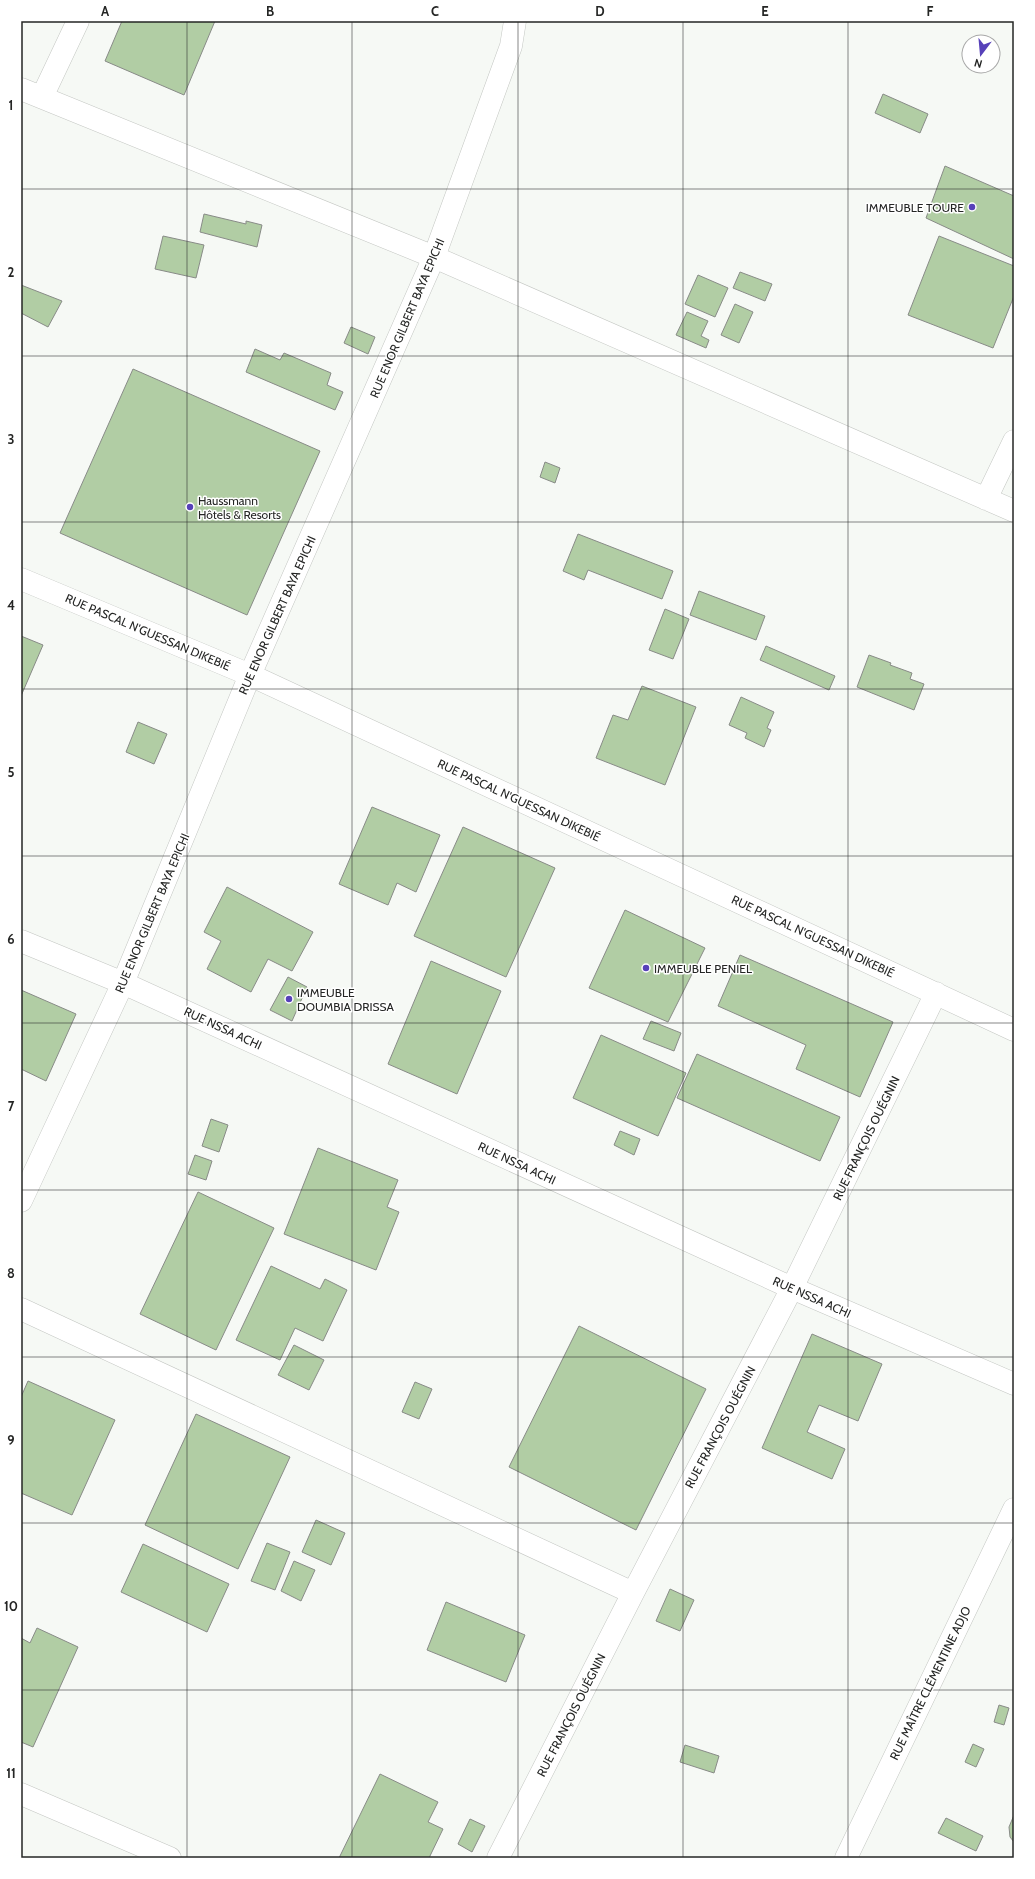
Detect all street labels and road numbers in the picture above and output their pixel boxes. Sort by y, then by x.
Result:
street label: RUE ENOR GILBERT BAYA EPICHI [366,236,448,400]
street label: RUE ENOR GILBERT BAYA EPICHI [235,533,319,697]
street label: RUE PASCAL N'GUESSAN DIKEBIÉ [63,590,233,674]
street label: RUE PASCAL N'GUESSAN DIKEBIÉ [435,756,603,845]
street label: RUE ENOR GILBERT BAYA EPICHI [111,831,193,995]
street label: RUE PASCAL N'GUESSAN DIKEBIÉ [729,892,897,981]
street label: RUE NSSA ACHI [182,1003,264,1053]
street label: RUE FRANÇOIS OUÉGNIN [829,1073,903,1203]
street label: RUE NSSA ACHI [476,1138,558,1188]
street label: RUE NSSA ACHI [771,1273,853,1321]
street label: RUE FRANÇOIS OUÉGNIN [681,1363,759,1491]
street label: RUE MAÎTRE CLÉMENTINE ADJO [886,1604,974,1762]
street label: RUE FRANÇOIS OUÉGNIN [533,1651,609,1779]

